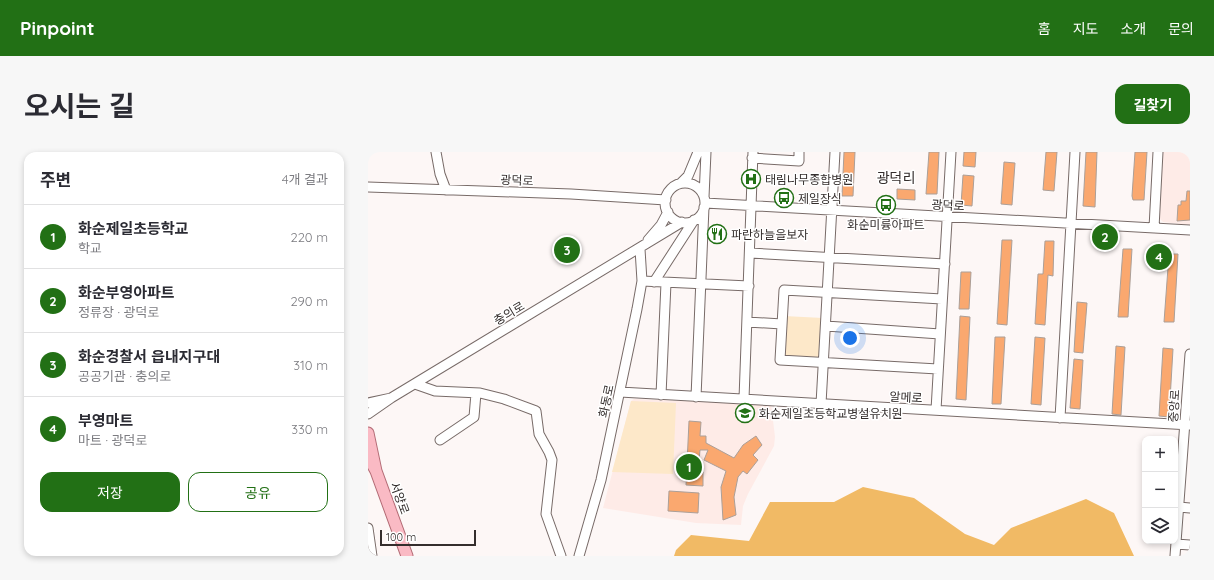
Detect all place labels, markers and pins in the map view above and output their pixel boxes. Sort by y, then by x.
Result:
hospital icon: 태림나무종합병원 [740,168,762,190]
place label: 태림나무종합병원 [765,172,853,187]
bus stop icon: 제일장식 [773,187,795,209]
place label: 제일장식 [798,191,842,206]
bus stop icon: 화순미륭아파트 [875,194,897,216]
place label: 화순미륭아파트 [847,217,925,232]
pin: 2 [1092,222,1118,252]
restaurant icon: 파란하늘을보자 [706,223,728,245]
place label: 파란하늘을보자 [731,227,808,242]
pin: 3 [554,235,580,265]
pin: 4 [1146,242,1172,272]
school or university icon: 화순제일초등학교병설유치원 [734,402,756,424]
place label: 화순제일초등학교병설유치원 [759,406,903,421]
pin: 1 [676,452,702,482]

